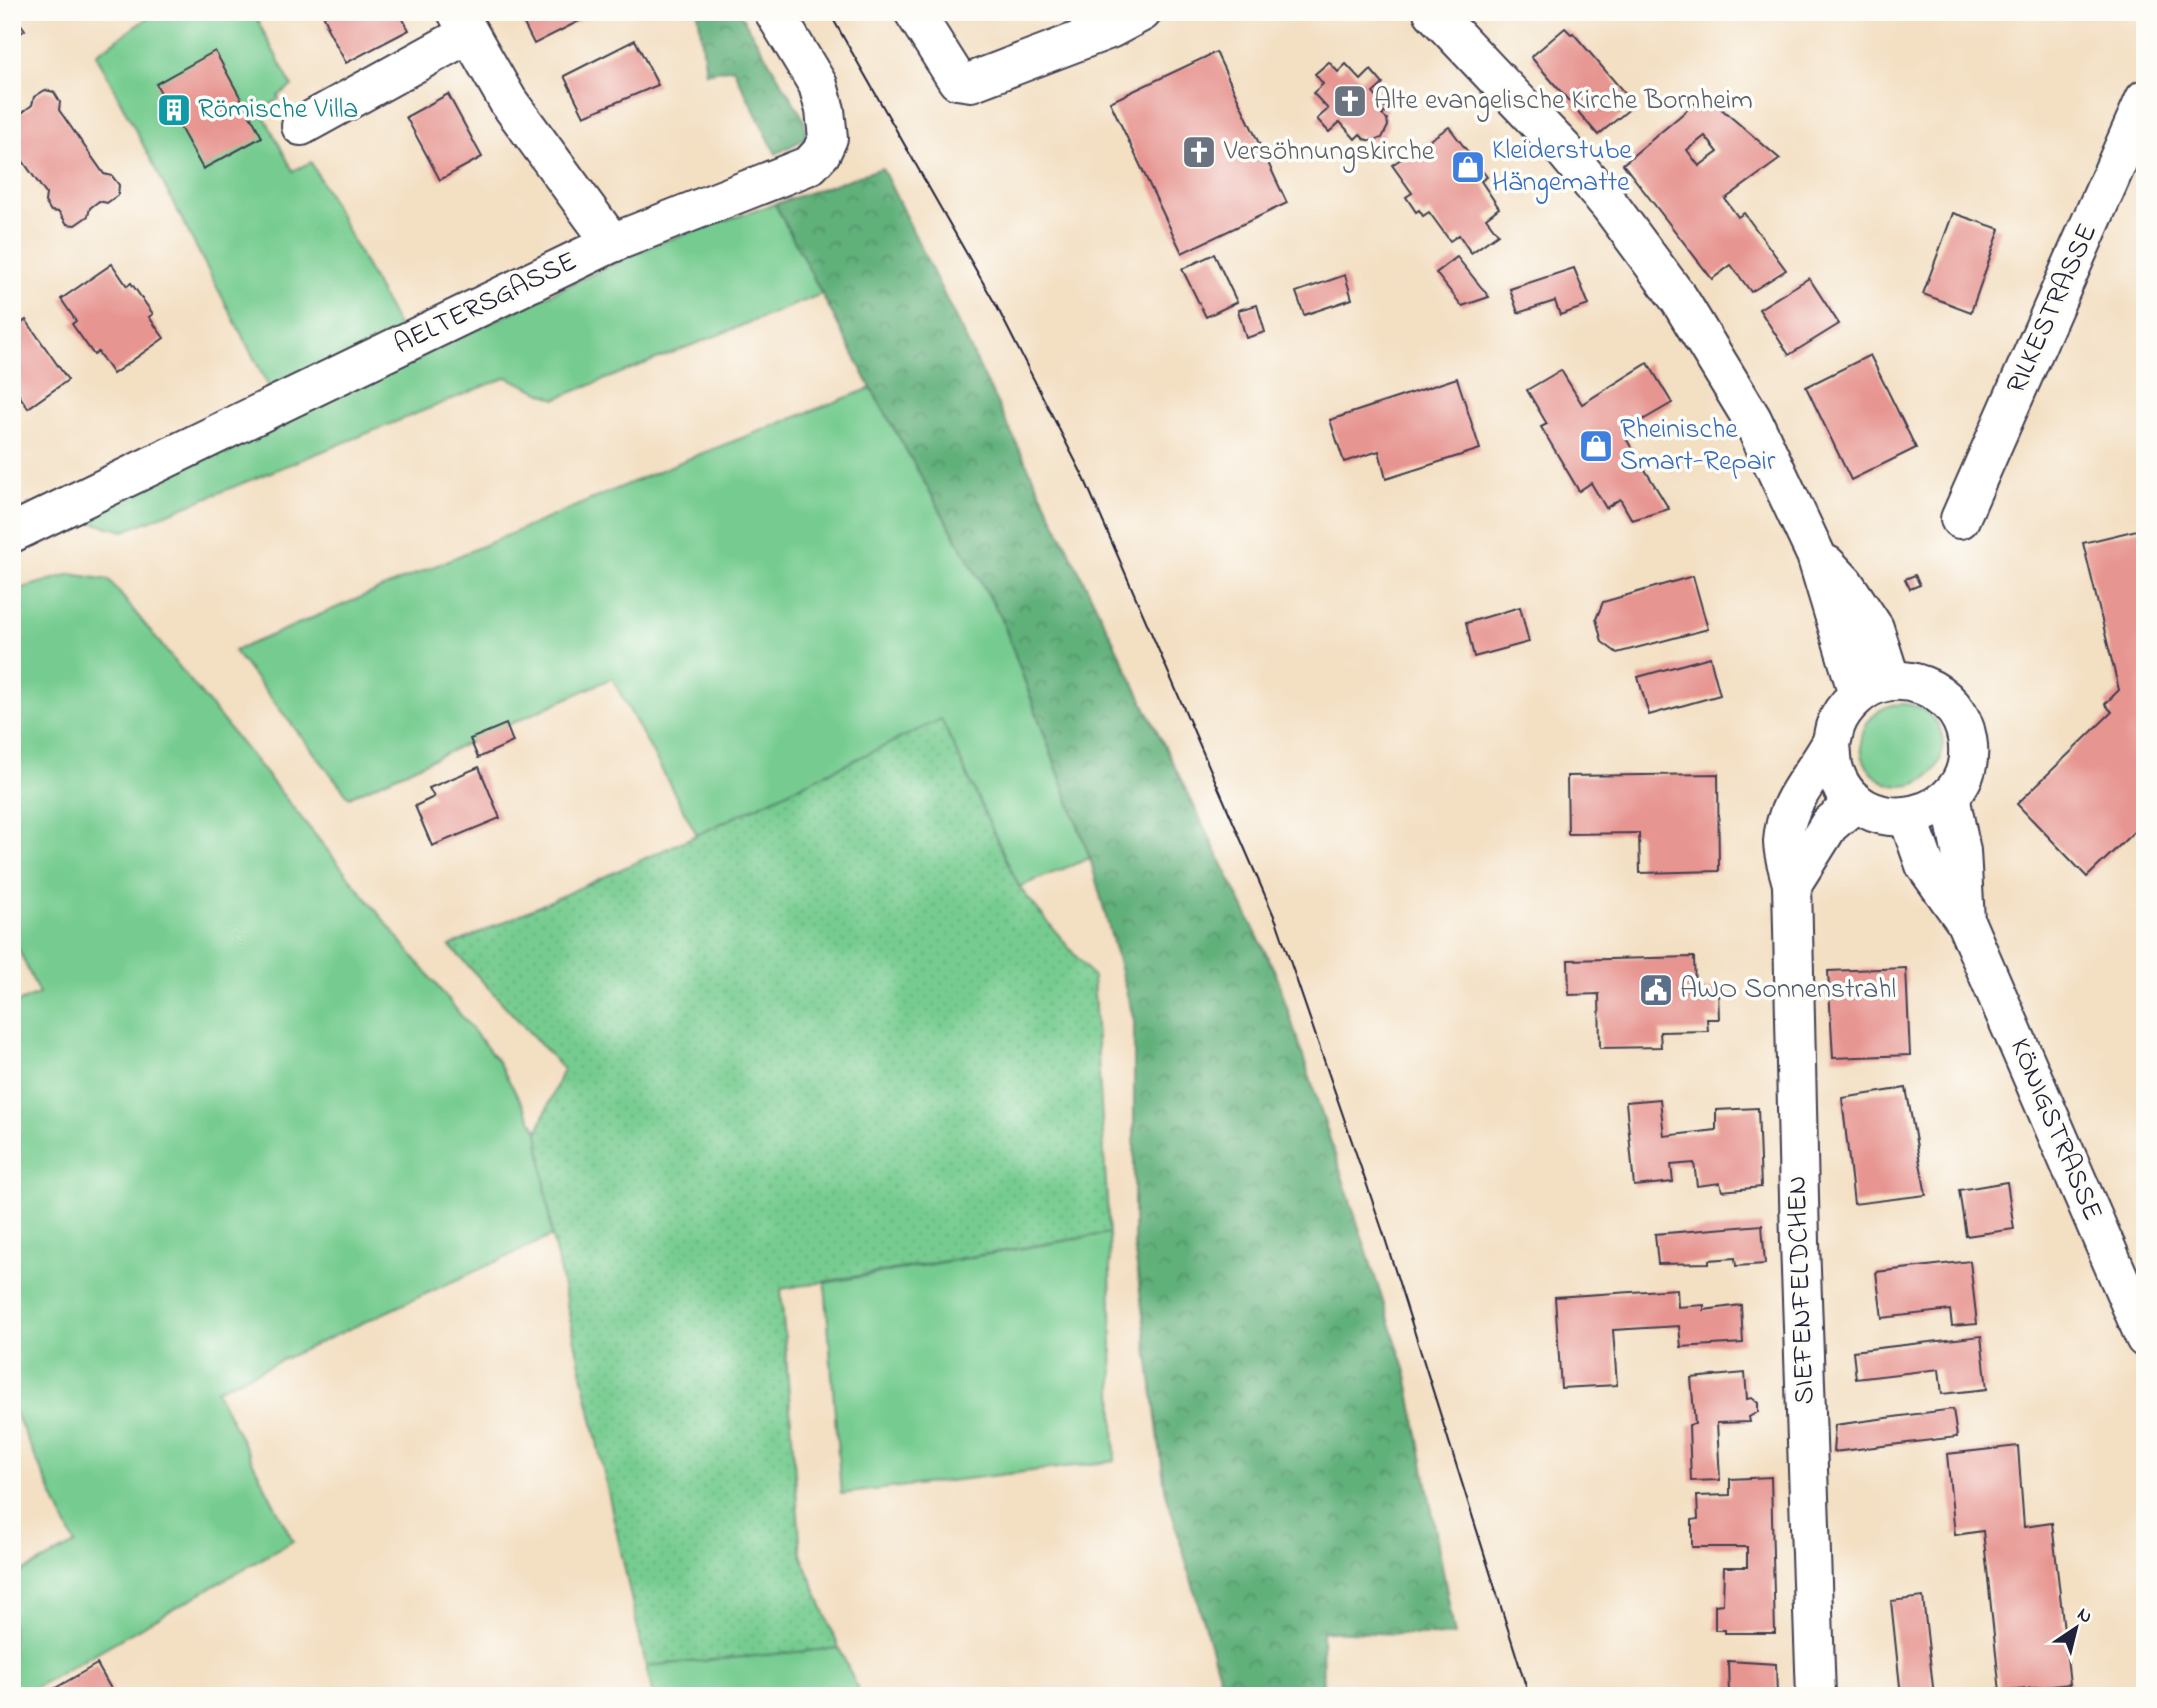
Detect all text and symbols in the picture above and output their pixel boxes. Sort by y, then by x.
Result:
place label: Alte evangelische Kirche Bornheim [1374,81,1753,122]
church icon: Alte evangelische Kirche Bornheim [1331,82,1369,120]
place label: Römische Villa [198,90,358,131]
building icon: Römische Villa [155,91,193,129]
place label: Kleiderstube Hängematte [1492,131,1632,204]
place label: Versöhnungskirche [1223,132,1435,173]
church icon: Versöhnungskirche [1180,133,1218,171]
shop icon: Kleiderstube Hängematte [1449,148,1487,186]
street label: RILKESTRASSE [1997,217,2109,401]
street label: AELTERSGASSE [388,242,584,366]
place label: Rheinische Smart-Repair [1620,410,1776,483]
shop icon: Rheinische Smart-Repair [1577,427,1615,465]
place label: AWO Sonnenstrahl [1680,970,1896,1011]
public building icon: AWO Sonnenstrahl [1637,971,1675,1009]
street label: KÖNIGSTRASSE [1998,1032,2112,1228]
street label: SIEFENFELDCHEN [1778,1175,1826,1405]
north arrow [2042,1592,2112,1662]
text: N [2071,1601,2097,1631]

